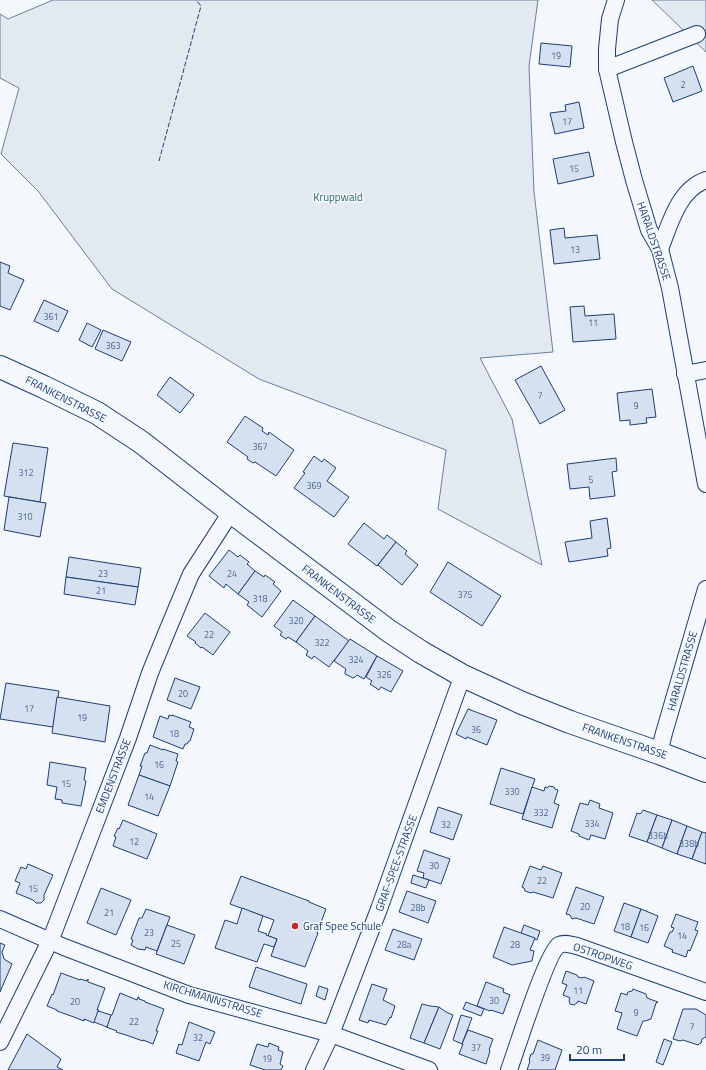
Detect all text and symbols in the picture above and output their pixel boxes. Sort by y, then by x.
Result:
house number: 19 [551,49,561,62]
house number: 2 [680,78,686,91]
house number: 17 [562,115,572,128]
house number: 15 [569,162,579,175]
park label: Kruppwald [313,189,363,205]
street label: HARALDSTRASSE [633,199,675,283]
house number: 13 [570,243,580,256]
house number: 361 [43,310,59,323]
house number: 11 [588,316,598,329]
house number: 363 [105,339,121,352]
street label: FRANKENSTRASSE [23,372,109,426]
house number: 7 [537,389,543,402]
house number: 9 [633,399,639,412]
house number: 367 [252,440,268,453]
house number: 312 [18,466,34,479]
house number: 5 [588,473,594,486]
house number: 369 [306,479,322,492]
house number: 310 [17,510,33,523]
street label: FRANKENSTRASSE [299,561,379,627]
house number: 23 [98,567,108,580]
house number: 24 [227,567,237,580]
house number: 21 [96,584,106,597]
house number: 375 [457,588,473,601]
house number: 318 [252,592,268,605]
house number: 320 [288,614,304,627]
house number: 22 [204,628,214,641]
street label: HARALDSTRASSE [663,629,701,713]
house number: 322 [314,636,330,649]
house number: 324 [348,653,364,666]
house number: 326 [376,668,392,681]
house number: 20 [178,687,188,700]
house number: 17 [24,702,34,715]
house number: 19 [77,711,87,724]
street label: FRANKENSTRASSE [580,719,670,763]
house number: 36 [471,723,481,736]
house number: 18 [169,727,179,740]
street label: EMDENSTRASSE [91,736,135,816]
house number: 16 [154,758,164,771]
house number: 15 [61,777,71,790]
house number: 330 [504,785,520,798]
house number: 14 [144,790,154,803]
house number: 332 [533,806,549,819]
street label: GRAF-SPEE-STRASSE [371,812,421,914]
house number: 334 [584,817,600,830]
house number: 32 [441,818,451,831]
house number: 336b [648,829,668,842]
house number: 12 [129,835,139,848]
house number: 338b [679,837,699,850]
house number: 30 [429,859,439,872]
house number: 22 [537,874,547,887]
house number: 15 [28,882,38,895]
house number: 20 [580,900,590,913]
house number: 28b [411,901,426,914]
house number: 21 [104,906,114,919]
place label: Graf Spee Schule [303,918,381,934]
house number: 18 [620,920,630,933]
marker: Graf Spee Schule [290,921,300,931]
house number: 16 [639,921,649,934]
house number: 23 [144,926,154,939]
house number: 14 [677,929,687,942]
house number: 25 [171,937,181,950]
house number: 28a [397,938,412,951]
house number: 28 [510,938,520,951]
street label: OSTROPWEG [571,938,635,974]
street label: KIRCHMANNSTRASSE [162,976,264,1022]
house number: 11 [573,984,583,997]
house number: 30 [489,994,499,1007]
house number: 20 [70,995,80,1008]
house number: 9 [633,1006,639,1019]
house number: 22 [129,1015,139,1028]
house number: 7 [689,1020,695,1033]
house number: 32 [193,1031,203,1044]
scale bar [570,1036,624,1062]
text: 20 m [576,1040,602,1059]
house number: 37 [471,1041,481,1054]
house number: 39 [540,1051,550,1064]
house number: 19 [262,1052,272,1065]

